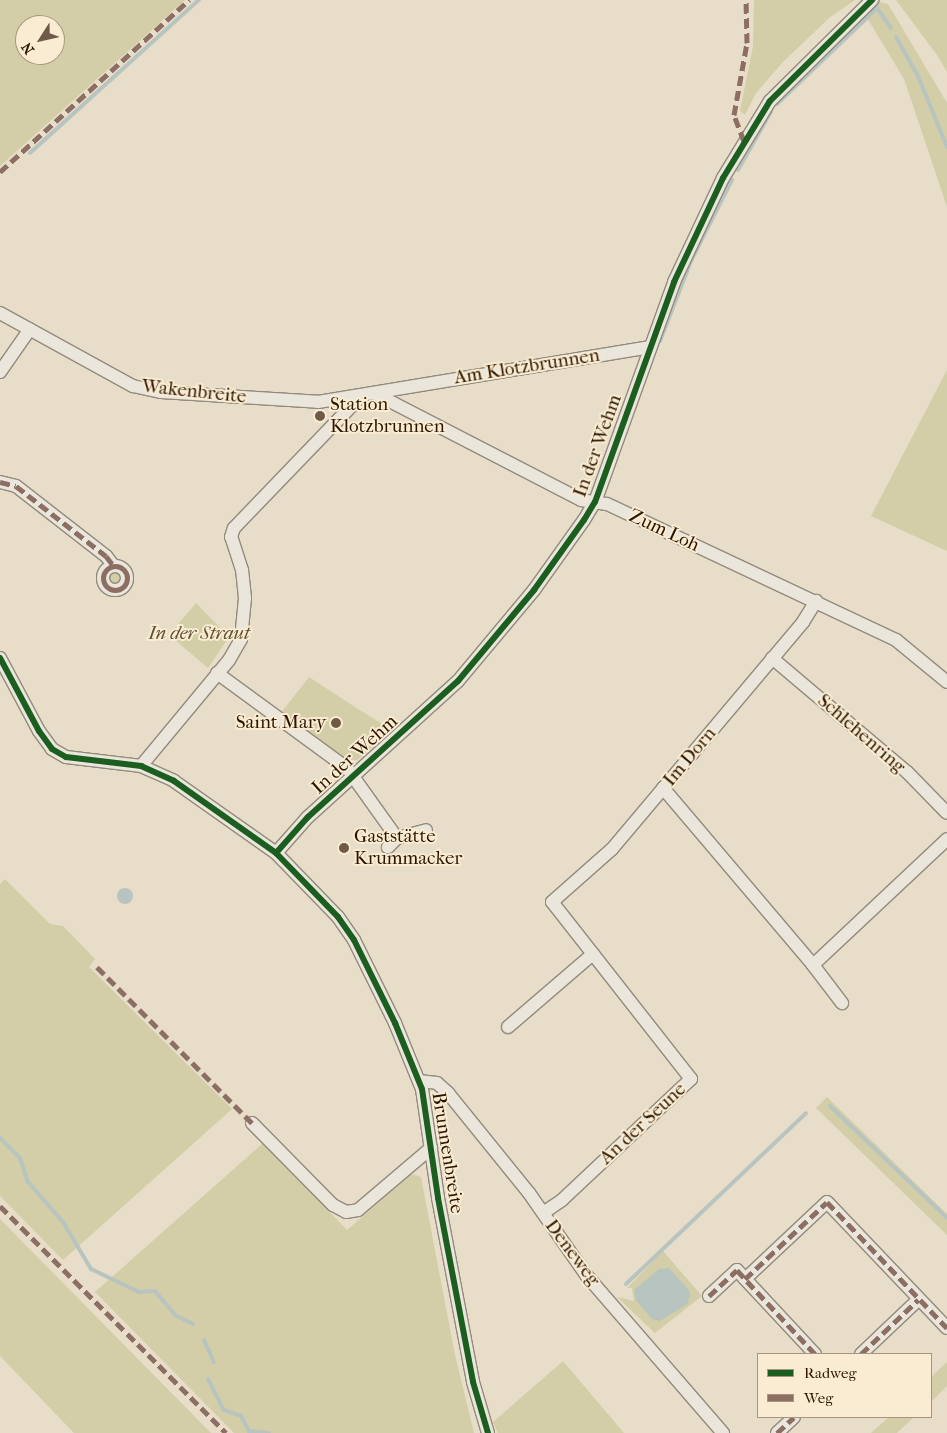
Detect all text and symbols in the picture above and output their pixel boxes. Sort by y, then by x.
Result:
north arrow [15,15,65,65]
text: N [18,39,38,58]
street label: Am Klotzbrunnen [453,344,601,390]
street label: Wakenbreite [141,375,247,409]
street label: In der Wehm [569,392,627,500]
place label: Station Klotzbrunnen [330,394,445,438]
marker: Station Klotzbrunnen [314,410,326,422]
street label: Zum Loh [625,505,703,557]
park label: In der Straut [148,623,250,645]
street label: Schlehenring [812,690,910,778]
street label: In der Wehm [307,711,403,799]
place label: Saint Mary [236,712,326,734]
marker: Saint Mary [330,717,342,729]
street label: Im Dorn [659,723,721,791]
place label: Gaststätte Krummacker [354,826,462,870]
marker: Gaststätte Krummacker [338,842,350,854]
street label: An der Seune [595,1078,691,1170]
street label: Brunnenbreite [426,1091,468,1215]
street label: Deneweg [540,1215,604,1291]
legend [757,1353,932,1418]
text: Radweg [804,1364,856,1382]
text: Weg [804,1389,833,1407]

